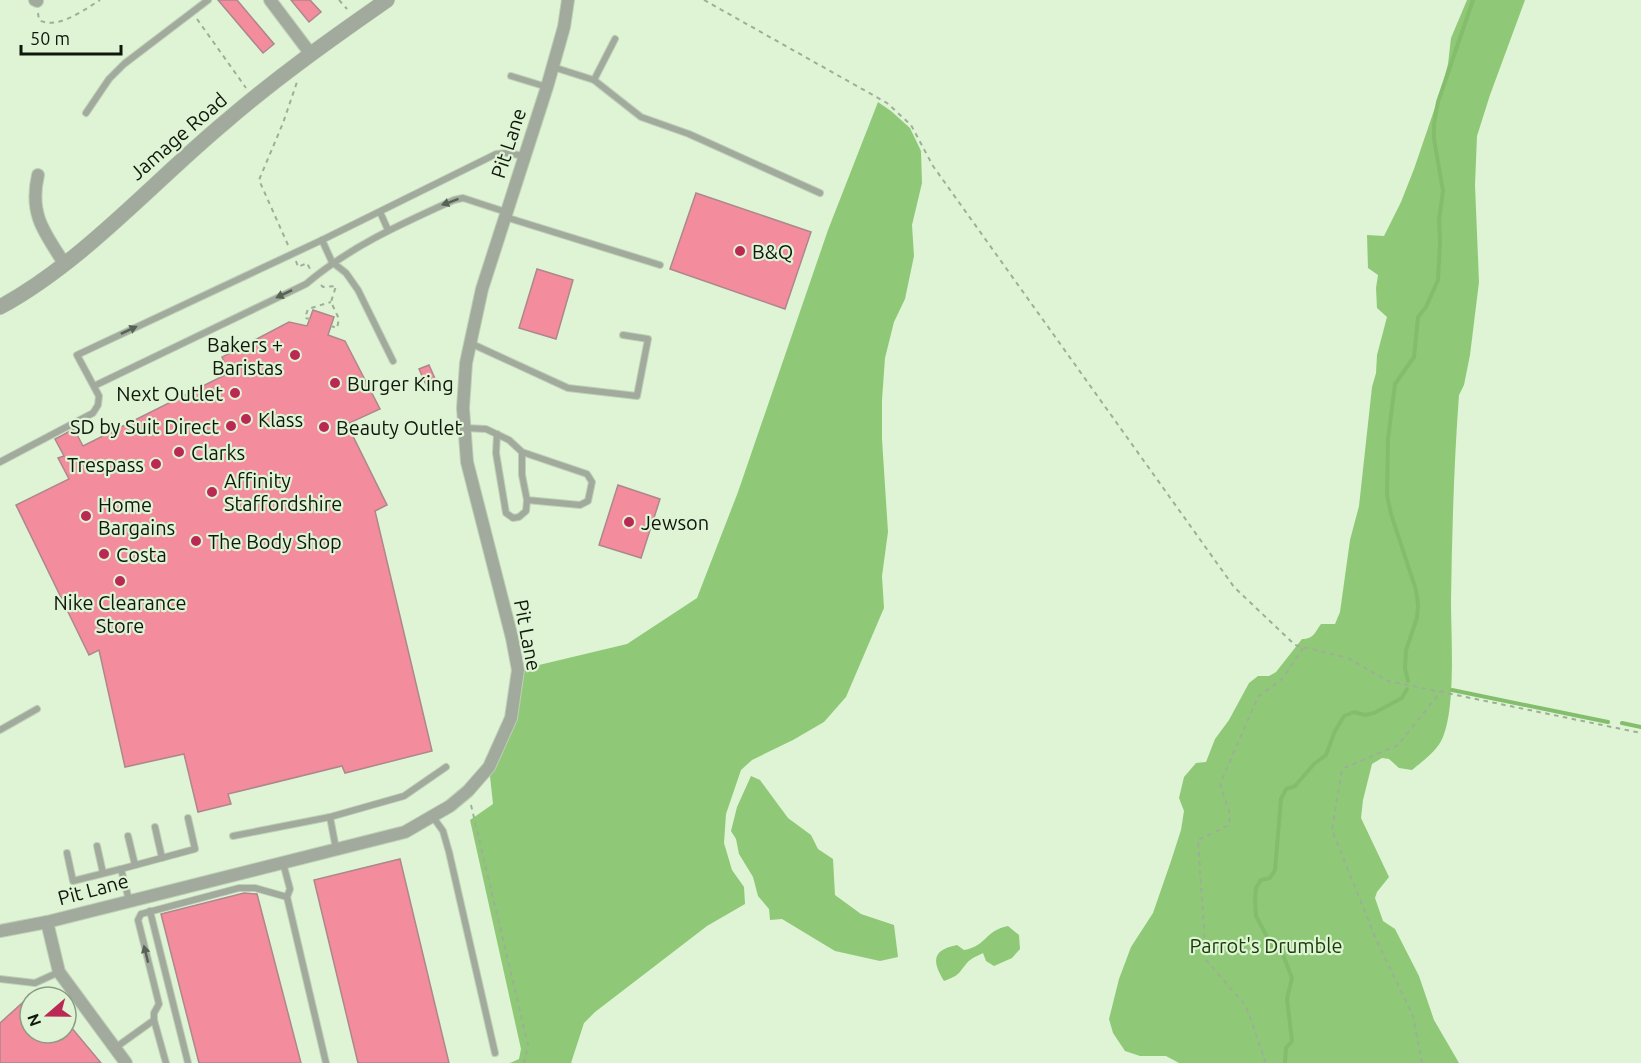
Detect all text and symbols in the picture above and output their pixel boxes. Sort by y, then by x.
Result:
scale bar [21,18,122,56]
text: 50 m [30,28,70,48]
street label: Jamage Road [125,88,231,184]
street label: Pit Lane [486,105,530,181]
one-way arrow [441,198,459,208]
place label: B&Q [752,240,793,263]
marker: B&Q [733,244,747,258]
one-way arrow [276,290,293,299]
one-way arrow [121,325,138,334]
place label: Bakers + Baristas [207,333,283,379]
marker: Bakers + Baristas [288,348,302,362]
place label: Burger King [347,372,454,395]
marker: Burger King [328,376,342,390]
place label: Next Outlet [116,382,223,405]
marker: Next Outlet [228,386,242,400]
place label: Klass [258,408,303,431]
marker: Klass [239,412,253,426]
place label: SD by Suit Direct [70,415,219,438]
place label: Beauty Outlet [336,416,463,439]
marker: SD by Suit Direct [224,419,238,433]
marker: Beauty Outlet [317,420,331,434]
place label: Clarks [191,441,245,464]
marker: Clarks [172,445,186,459]
place label: Trespass [67,453,144,476]
marker: Trespass [149,457,163,471]
place label: Affinity Staffordshire [224,469,342,515]
marker: Affinity Staffordshire [205,485,219,499]
place label: Home Bargains [98,493,175,539]
marker: Home Bargains [79,509,93,523]
place label: Jewson [641,511,709,534]
marker: Jewson [622,515,636,529]
place label: The Body Shop [208,530,342,553]
marker: The Body Shop [189,534,203,548]
place label: Costa [116,543,167,566]
marker: Costa [97,547,111,561]
marker: Nike Clearance Store [113,574,127,588]
place label: Nike Clearance Store [54,591,186,637]
street label: Pit Lane [510,597,546,673]
street label: Pit Lane [55,869,131,909]
park label: Parrot's Drumble [1189,934,1343,957]
one-way arrow [141,945,151,963]
north arrow [18,985,78,1045]
text: N [23,1011,44,1029]

